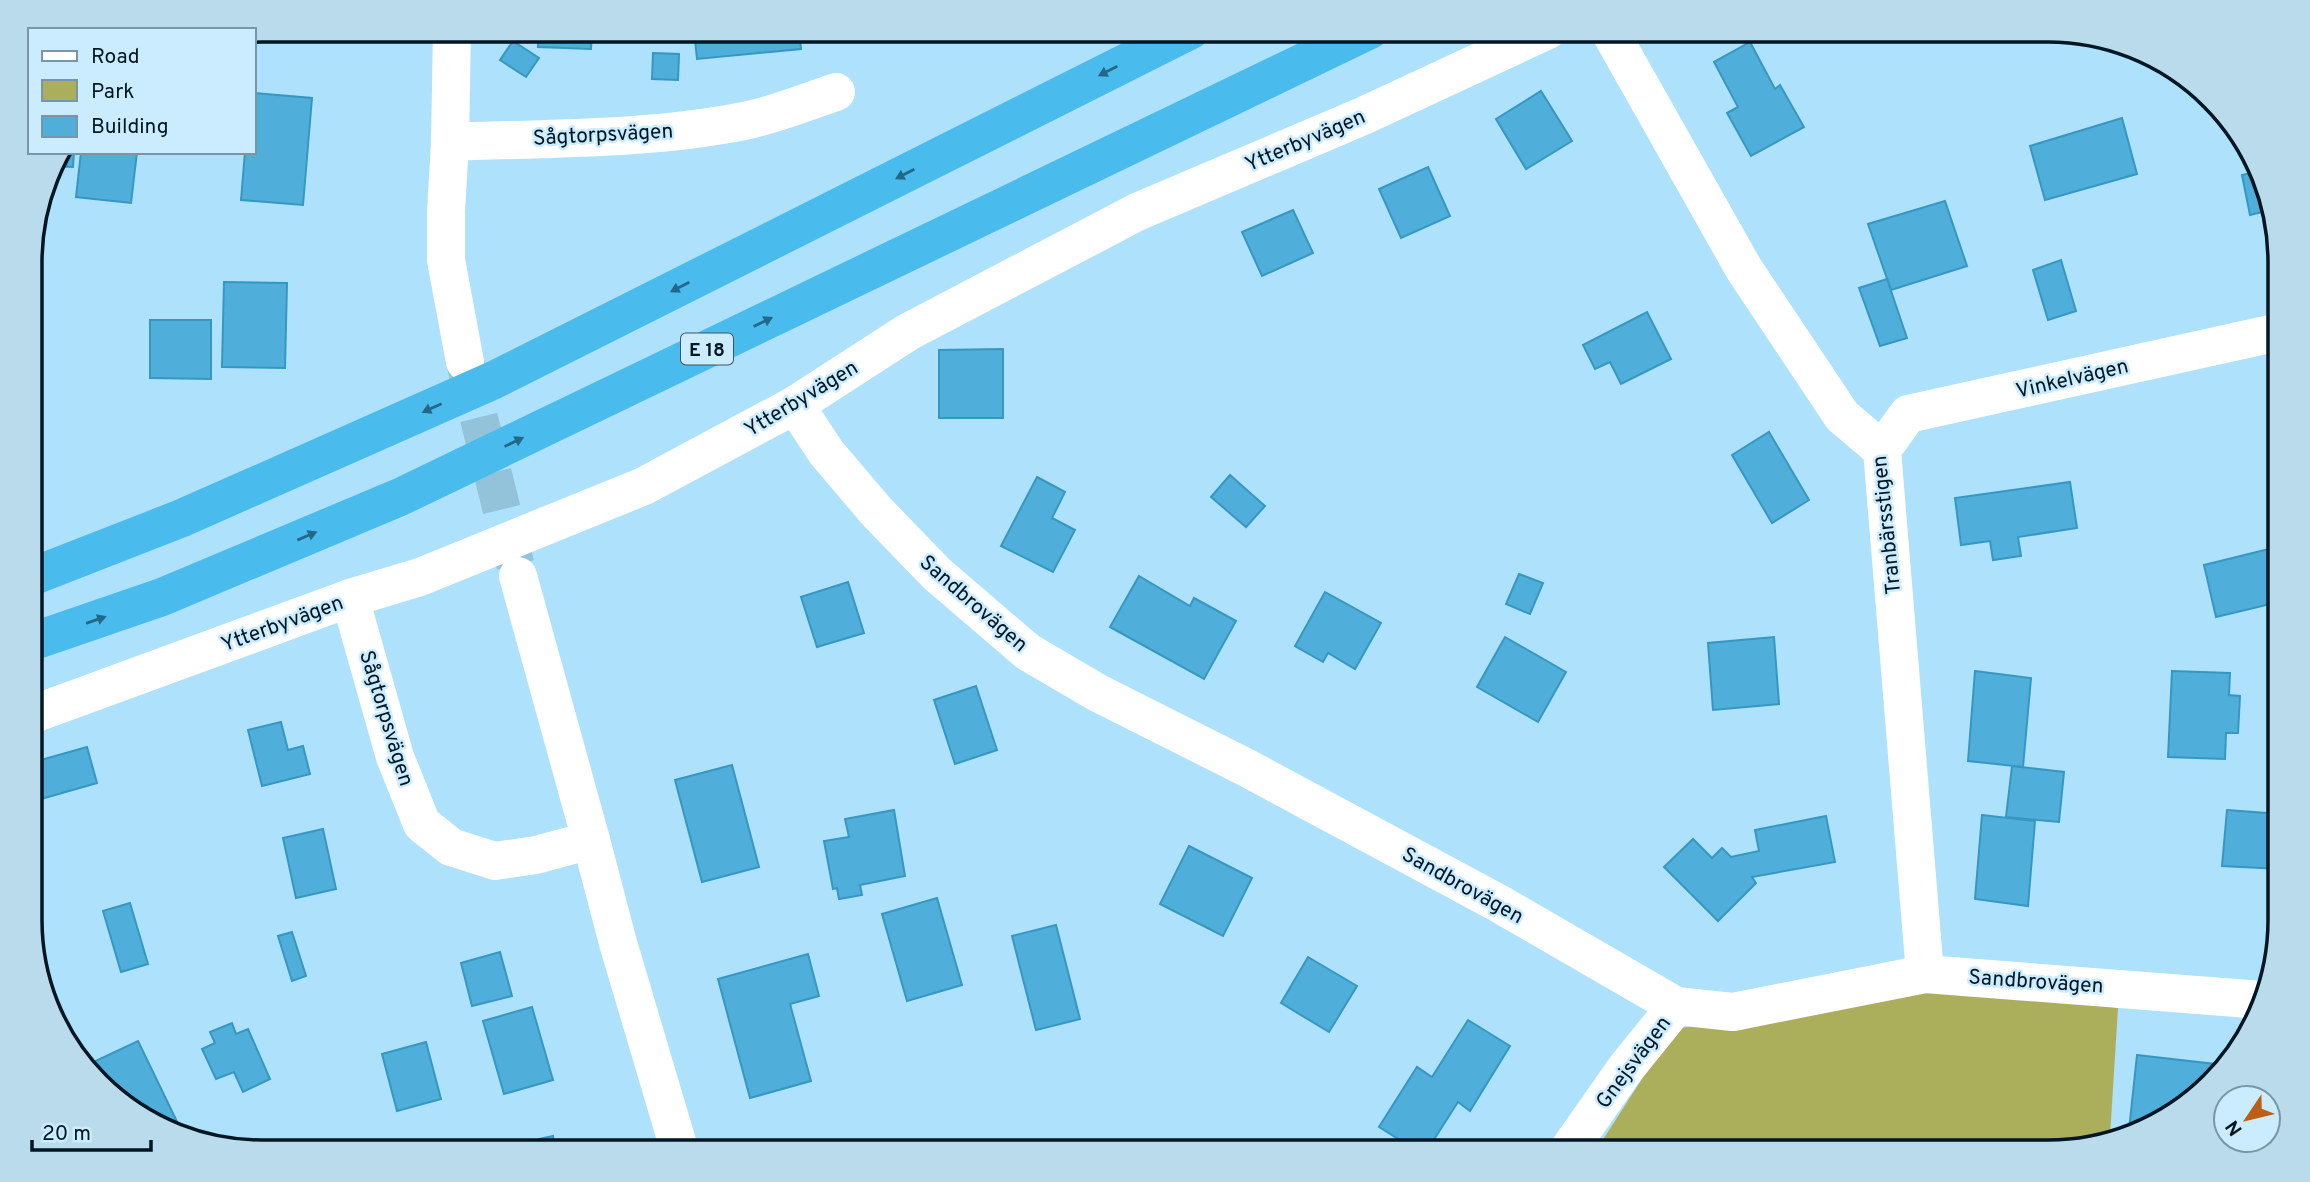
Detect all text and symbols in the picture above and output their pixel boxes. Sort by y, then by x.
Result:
legend [28,28,256,154]
text: Road [91,44,140,71]
one-way arrow [1098,65,1118,77]
text: Park [91,79,134,106]
street label: Ytterbyvägen [1241,104,1370,179]
text: Building [91,114,169,141]
street label: Sågtorpsvägen [532,118,674,153]
one-way arrow [895,168,915,179]
one-way arrow [670,281,690,292]
one-way arrow [753,316,773,328]
road number: E 18 [681,334,733,364]
street label: Vinkelvägen [2013,353,2131,406]
street label: Ytterbyvägen [740,355,864,444]
one-way arrow [421,403,442,414]
one-way arrow [504,436,524,448]
street label: Tranbärsstigen [1867,454,1908,596]
one-way arrow [297,530,317,542]
street label: Sandbrovägen [913,550,1033,659]
street label: Ytterbyvägen [218,590,347,659]
one-way arrow [85,614,106,625]
street label: Sågtorpsvägen [352,647,419,790]
street label: Sandbrovägen [1397,842,1528,931]
street label: Sandbrovägen [1968,964,2104,1001]
street label: Gnejsvägen [1591,1011,1678,1115]
north arrow [2212,1084,2282,1154]
scale bar [32,1108,150,1152]
text: N [2221,1115,2248,1140]
text: 20 m [42,1121,91,1148]

